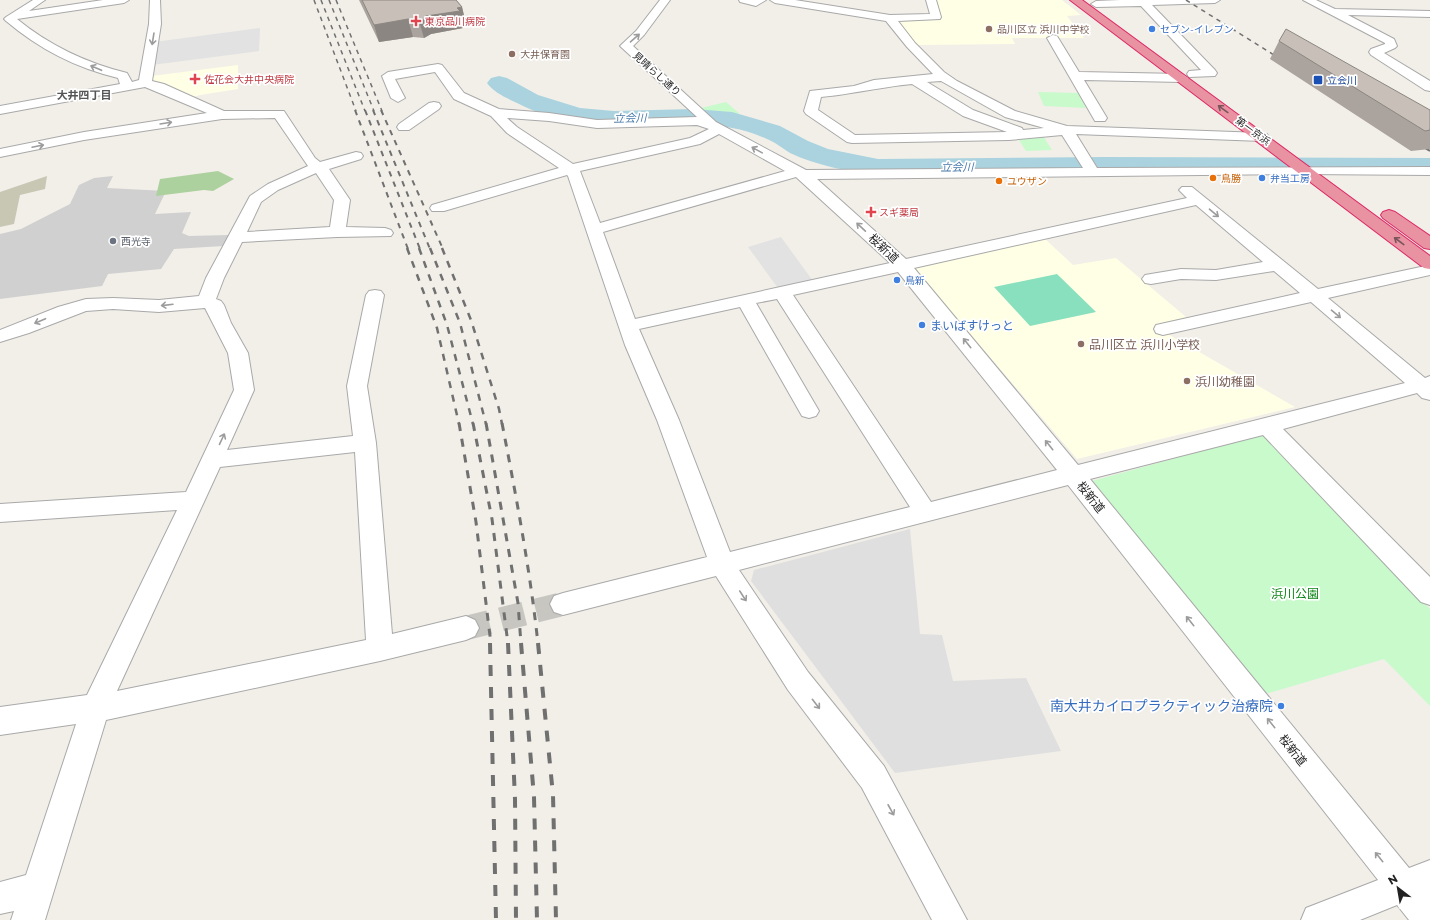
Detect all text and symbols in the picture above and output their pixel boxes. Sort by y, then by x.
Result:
marker: 東京品川病院 [410,15,422,27]
place label: 東京品川病院 [425,15,485,28]
place label: 品川区立 浜川中学校 [997,23,1090,36]
place label: セブン-イレブン [1160,23,1234,36]
marker: 品川区立 浜川中学校 [984,24,994,34]
marker: セブン-イレブン [1147,24,1157,34]
one-way arrow [148,32,156,45]
one-way arrow [630,33,641,42]
place label: 大井保育園 [520,48,570,61]
marker: 大井保育園 [507,49,517,59]
street label: 見晴らし通り [630,49,684,99]
one-way arrow [90,64,102,72]
marker: 佐花会大井中央病院 [189,73,201,85]
place label: 佐花会大井中央病院 [204,73,294,86]
marker: 立会川 [1312,74,1324,86]
place label: 立会川 [1327,74,1357,87]
district label: 大井四丁目 [57,88,112,102]
one-way arrow [1218,105,1229,113]
water label: 立会川 [613,111,648,125]
street label: 第一京浜 [1233,114,1273,148]
one-way arrow [159,119,172,127]
one-way arrow [32,141,45,149]
one-way arrow [751,146,763,153]
water label: 立会川 [941,160,974,174]
place label: 鳥勝 [1221,172,1241,185]
place label: 弁当工房 [1270,172,1310,185]
marker: 鳥勝 [1208,173,1218,183]
marker: 弁当工房 [1257,173,1267,183]
place label: ユウザン [1007,175,1047,188]
marker: ユウザン [994,176,1004,186]
place label: スギ薬局 [879,206,919,219]
marker: スギ薬局 [866,207,876,217]
one-way arrow [1209,209,1220,218]
one-way arrow [856,222,866,232]
street label: 桜新道 [866,230,902,266]
place label: 西光寺 [121,235,151,248]
marker: 西光寺 [108,236,118,246]
one-way arrow [1393,236,1404,245]
place label: 鳥新 [905,274,925,287]
marker: 鳥新 [892,275,902,285]
one-way arrow [161,301,174,309]
one-way arrow [1331,309,1342,318]
one-way arrow [34,318,46,325]
place label: まいばすけっと [930,318,1014,333]
marker: まいばすけっと [917,320,927,330]
place label: 品川区立 浜川小学校 [1089,337,1200,352]
one-way arrow [962,338,971,349]
marker: 品川区立 浜川小学校 [1076,339,1086,349]
place label: 浜川幼稚園 [1195,374,1255,389]
marker: 浜川幼稚園 [1182,376,1192,386]
one-way arrow [219,433,226,445]
one-way arrow [1044,439,1053,450]
street label: 桜新道 [1074,478,1108,516]
park label: 浜川公園 [1271,586,1319,601]
one-way arrow [739,590,747,601]
one-way arrow [1186,616,1194,627]
place label: 南大井カイロプラクティック治療院 [1050,697,1273,715]
one-way arrow [811,698,820,709]
marker: 南大井カイロプラクティック治療院 [1276,701,1286,711]
one-way arrow [1267,718,1276,728]
street label: 桜新道 [1276,731,1310,769]
one-way arrow [887,804,895,816]
one-way arrow [1375,852,1383,863]
north arrow [1378,868,1418,908]
text: N [1385,871,1400,888]

